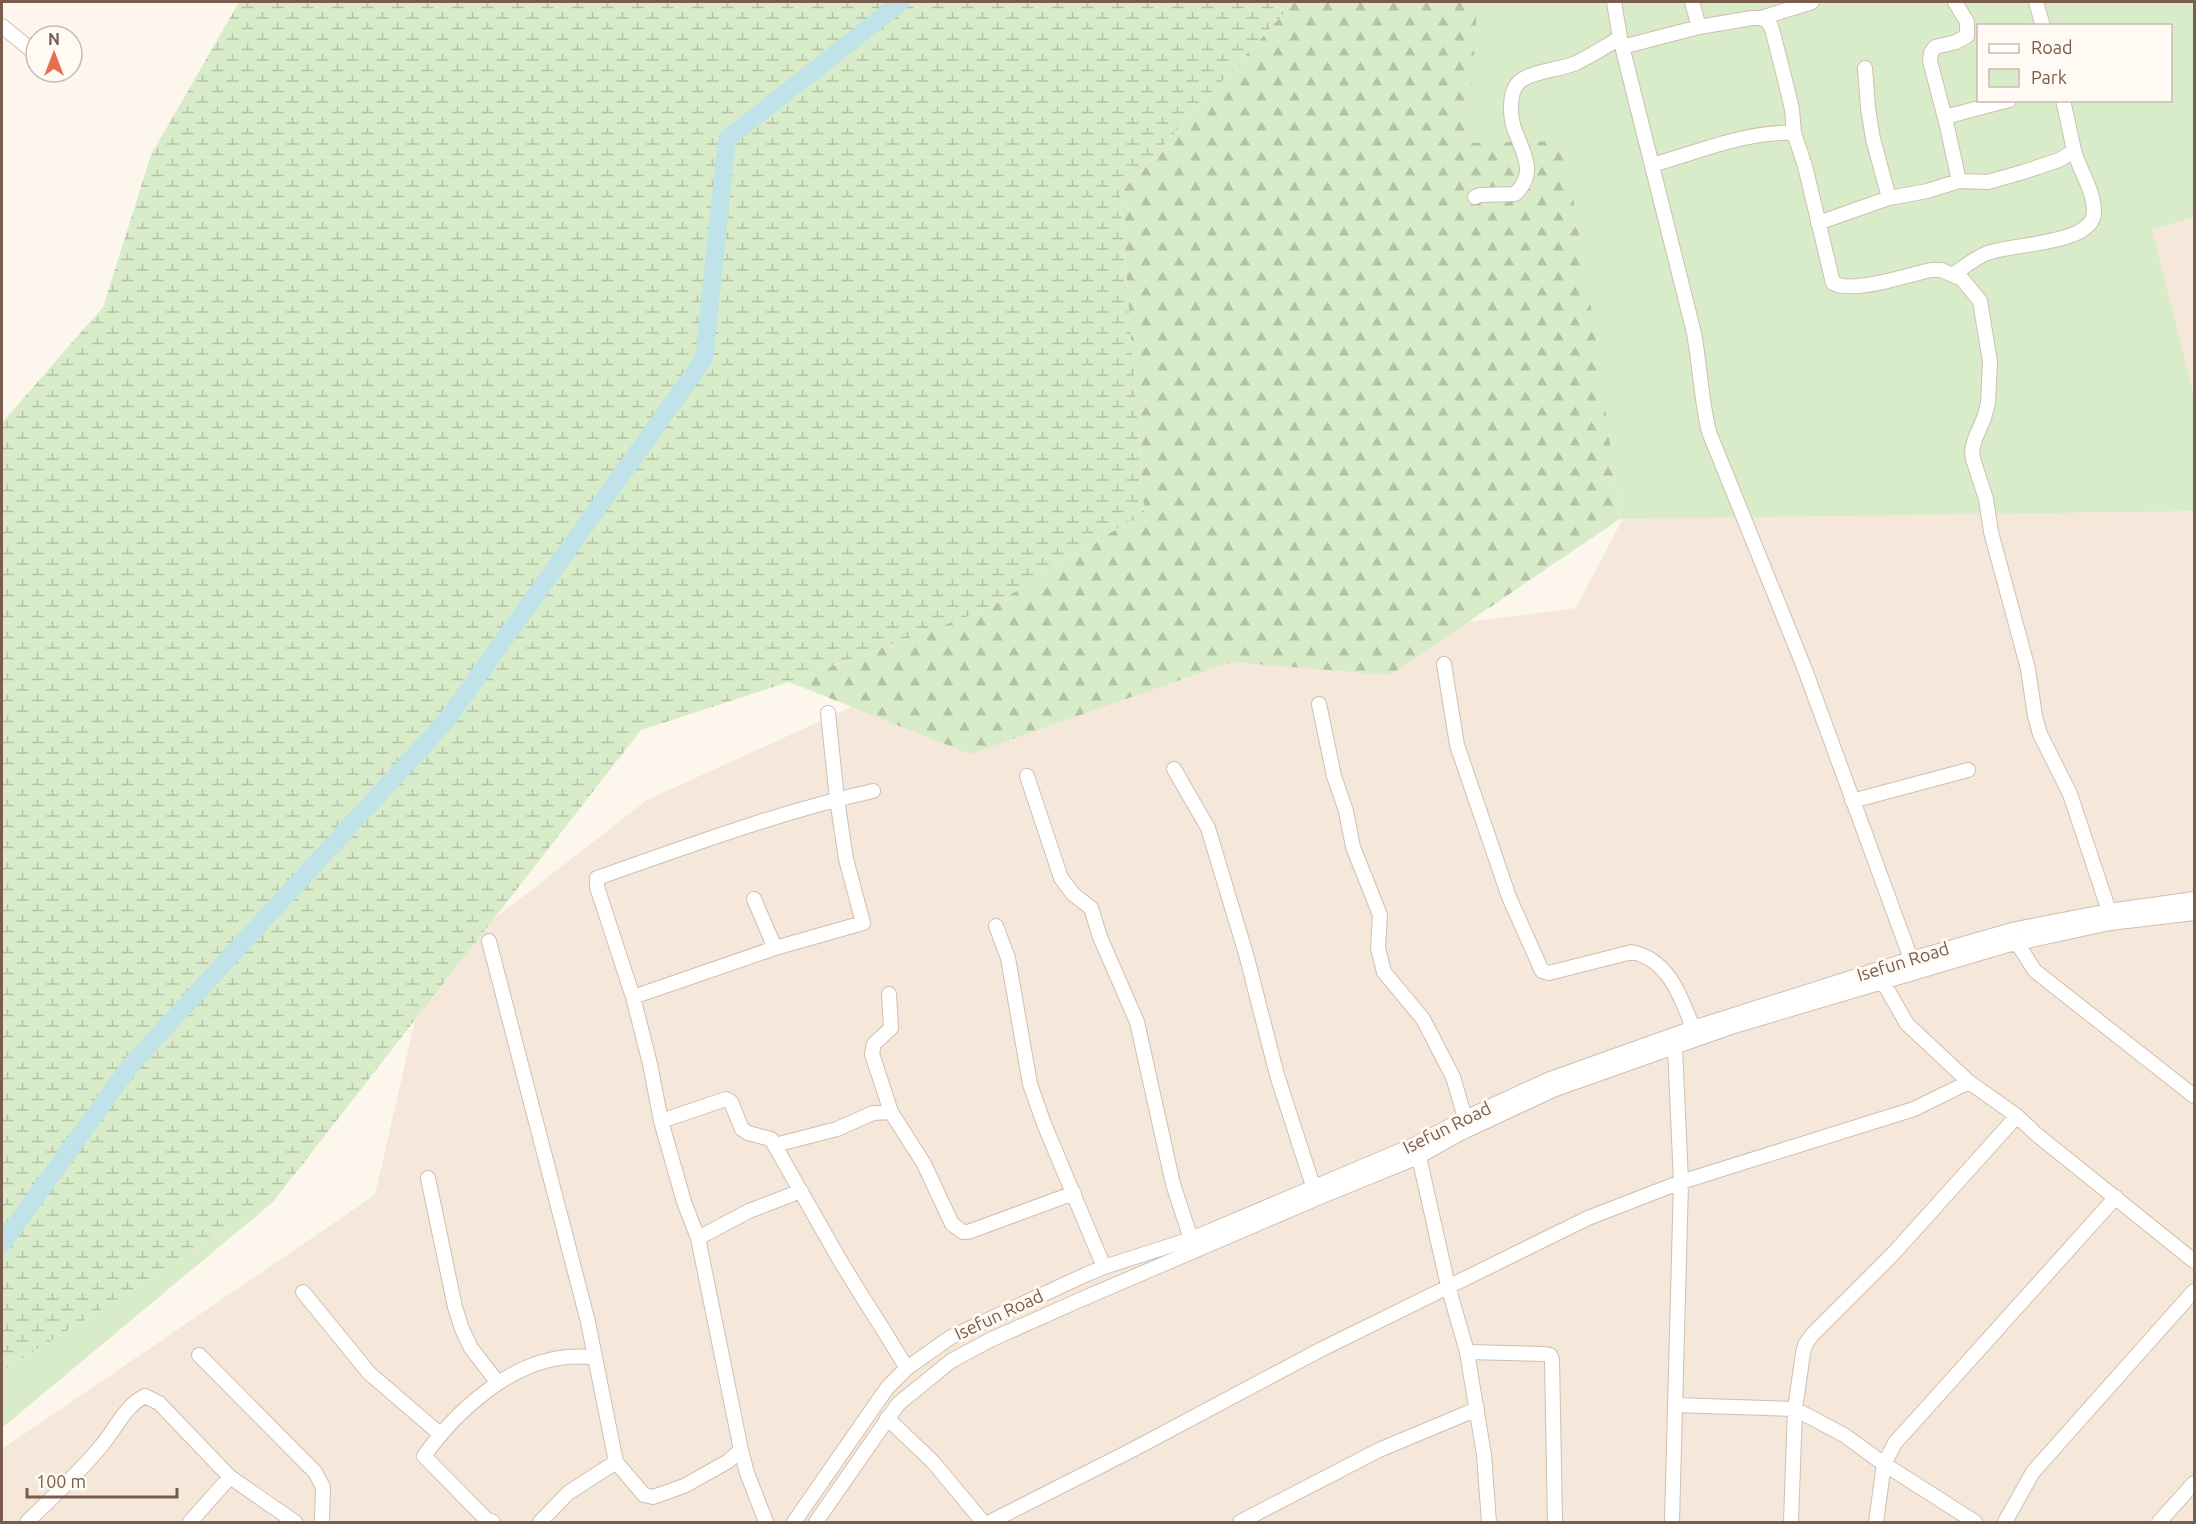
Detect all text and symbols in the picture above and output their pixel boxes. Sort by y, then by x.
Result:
north arrow [24,24,84,84]
legend [1977,24,2172,102]
text: N [48,30,60,48]
text: Road [2031,37,2073,57]
text: Park [2031,67,2067,87]
street label: Isefun Road [1854,938,1951,985]
street label: Isefun Road [1399,1097,1494,1157]
street label: Isefun Road [951,1285,1046,1343]
scale bar [27,1461,177,1499]
text: 100 m [36,1471,86,1491]

